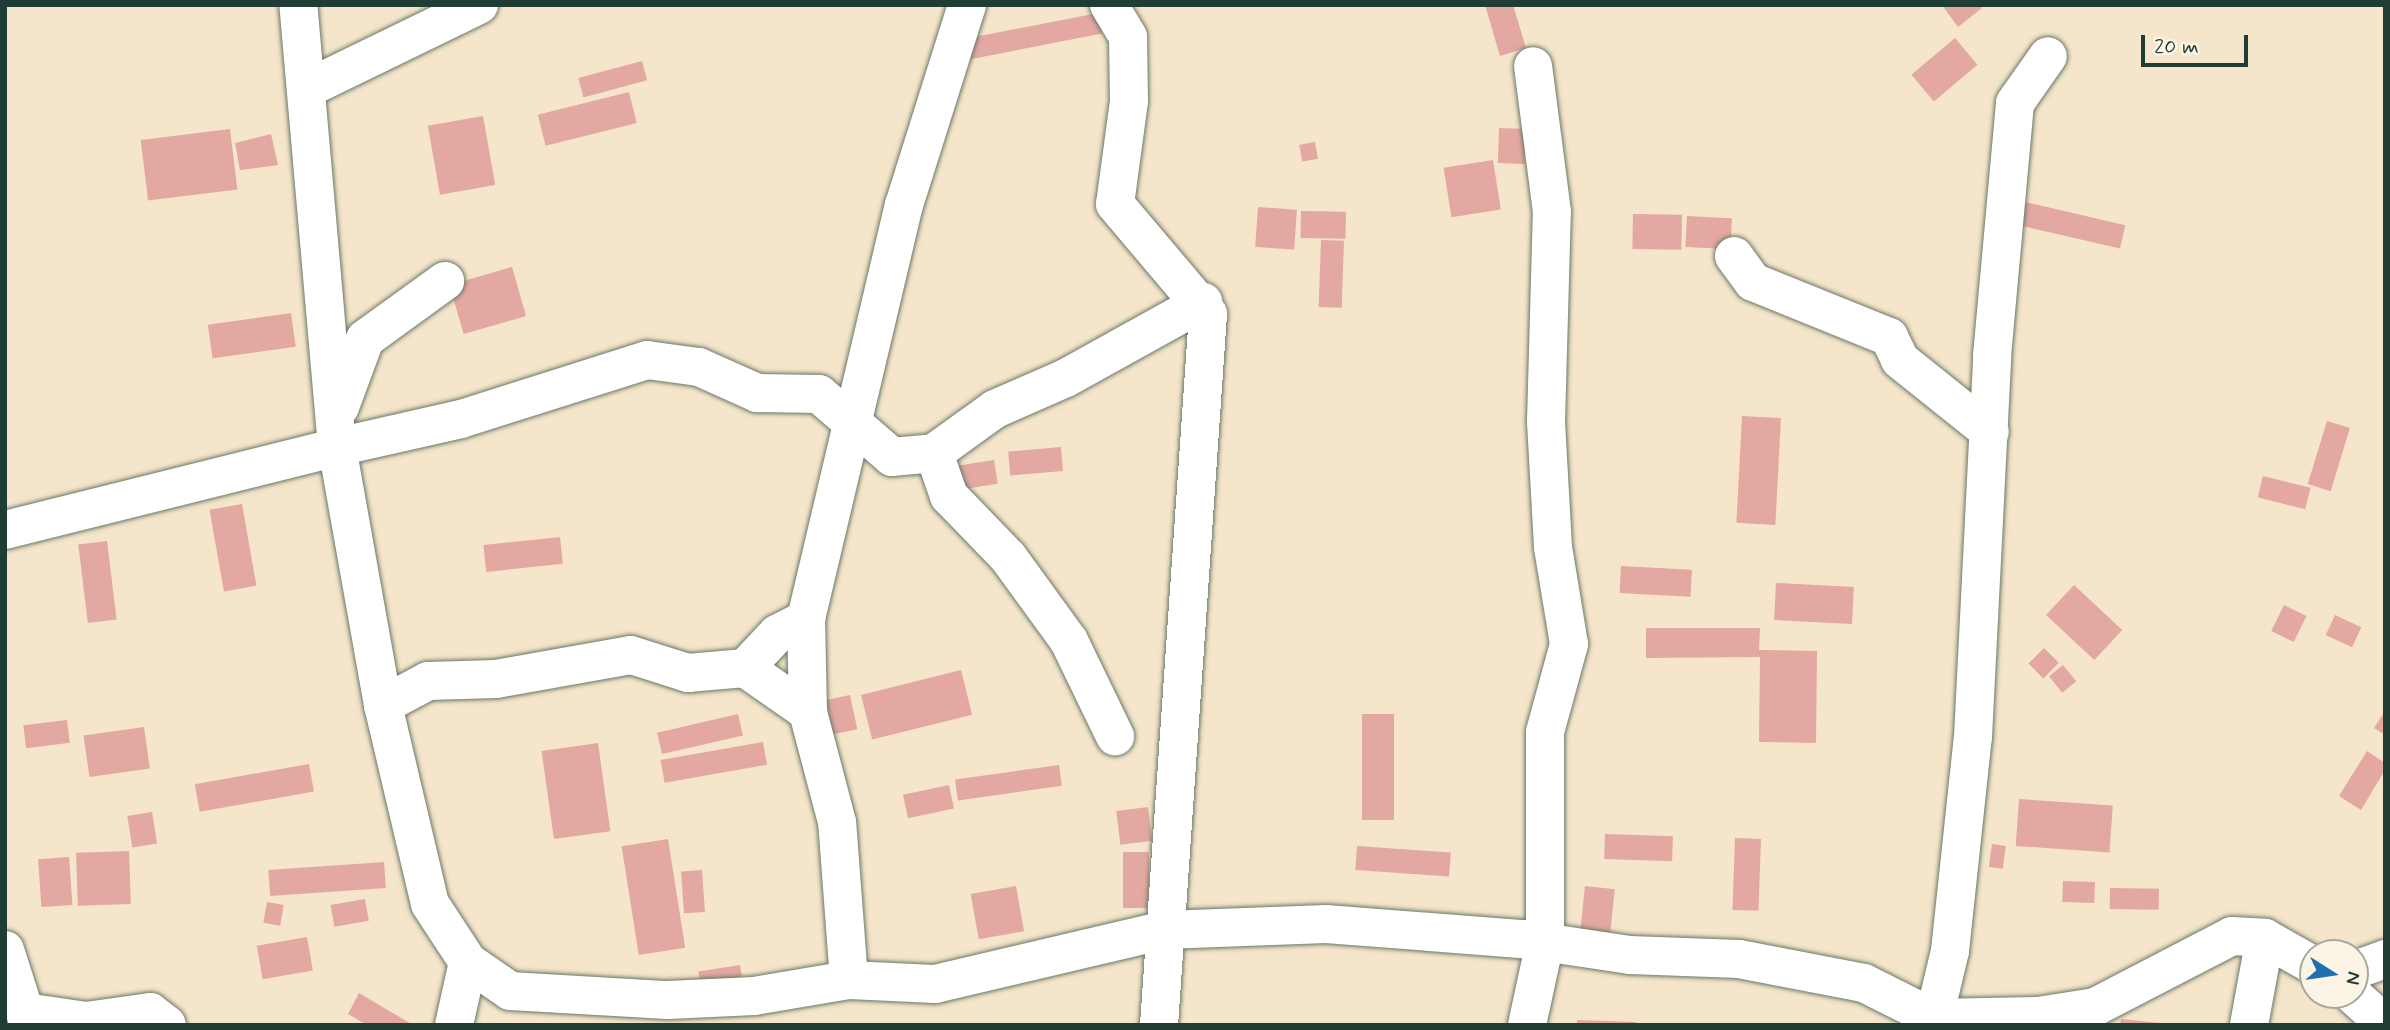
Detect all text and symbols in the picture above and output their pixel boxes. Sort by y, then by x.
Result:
scale bar [2145,21,2252,65]
text: 20 m [2154,33,2199,61]
north arrow [2299,939,2369,1009]
text: N [2340,969,2367,987]

